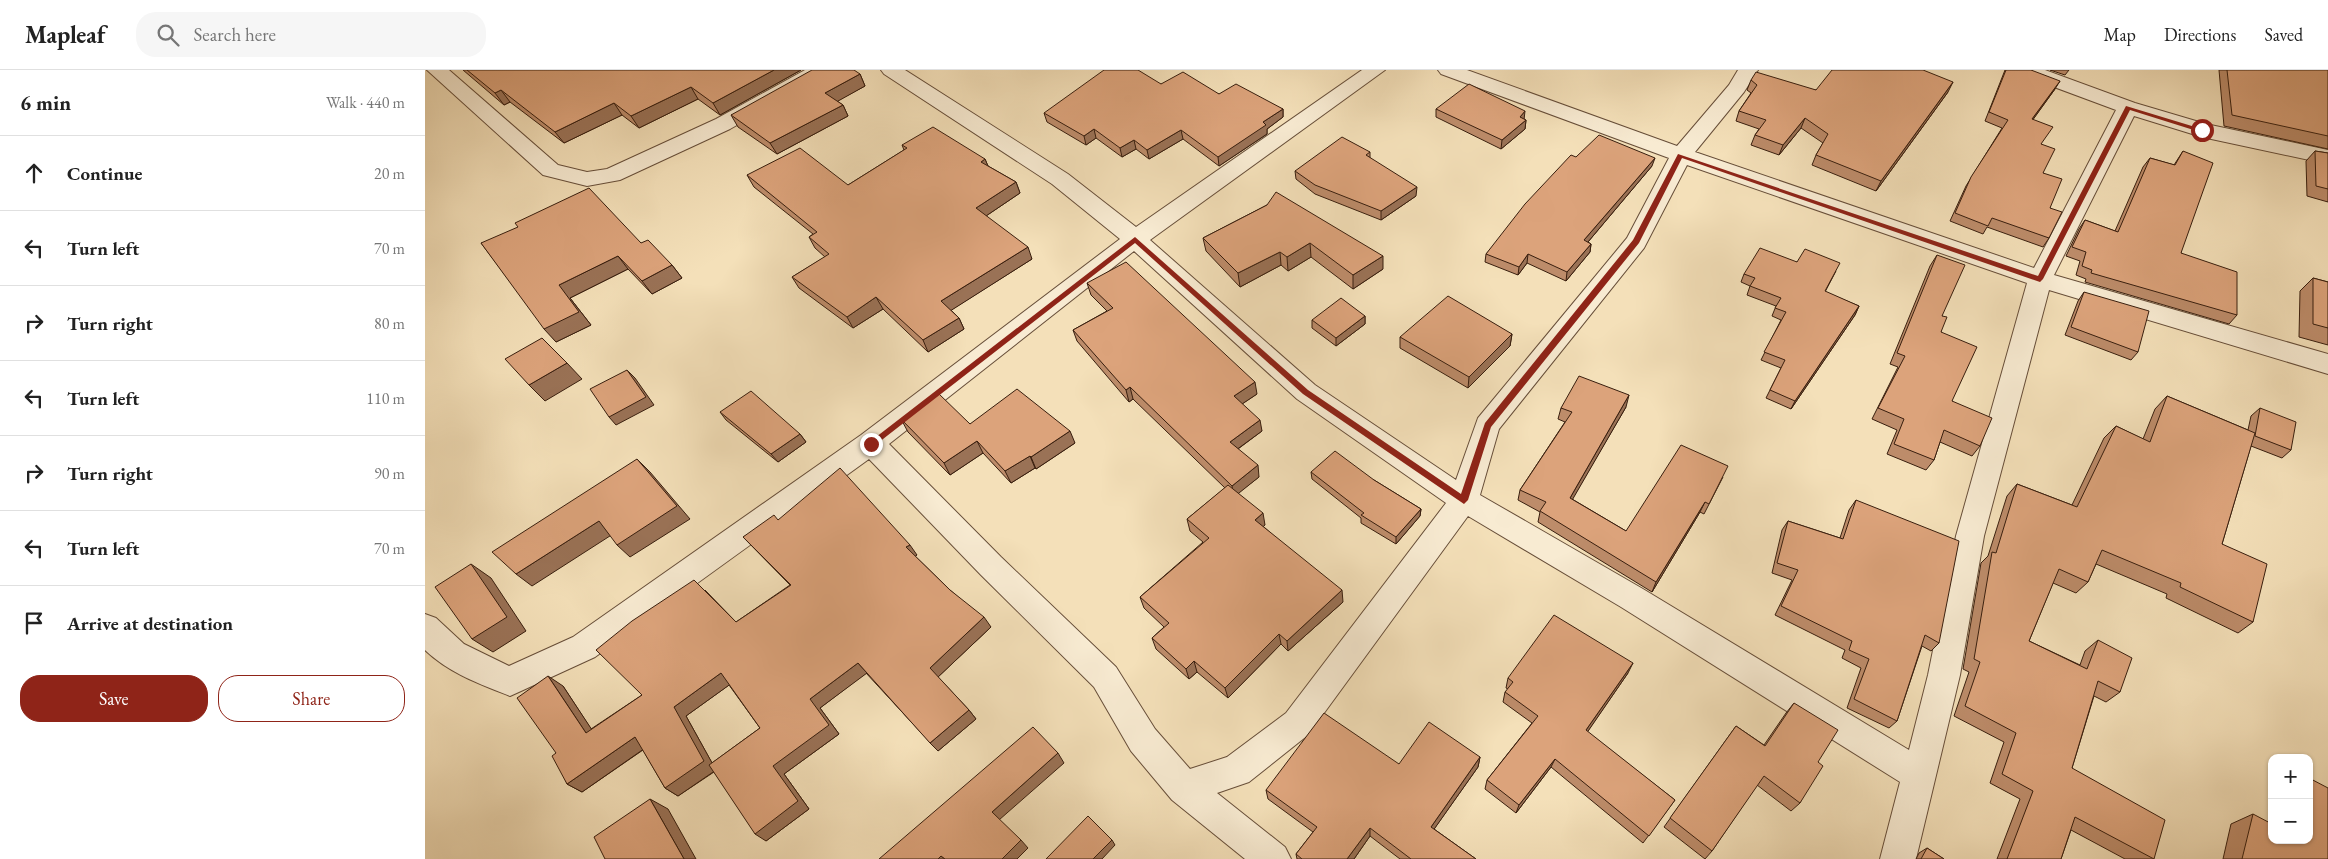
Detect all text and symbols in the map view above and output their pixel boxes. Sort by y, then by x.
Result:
search box [136,12,486,57]
text: Mapleaf [25,19,106,50]
icon: search [154,21,182,49]
text: Search here [194,22,276,47]
text: Map [2104,23,2136,46]
text: Directions [2164,23,2236,46]
text: Saved [2264,23,2303,46]
text: 6 min [20,89,71,116]
text: Walk · 440 m [326,92,405,113]
route start [2191,119,2214,142]
icon: ahead [20,159,48,187]
text: Continue [67,161,142,186]
text: 20 m [374,163,405,184]
icon: left [20,234,48,262]
text: Turn left [67,236,139,261]
text: 70 m [374,238,405,259]
icon: right [20,309,48,337]
text: Turn right [67,311,153,336]
text: 80 m [374,313,405,334]
icon: left [20,384,48,412]
text: Turn left [67,386,139,411]
text: 110 m [366,388,405,409]
route end [860,433,883,456]
icon: right [20,459,48,487]
text: Turn right [67,461,153,486]
text: 90 m [374,463,405,484]
icon: left [20,534,48,562]
text: Turn left [67,536,139,561]
text: 70 m [374,538,405,559]
icon: arrive [20,609,48,637]
text: Arrive at destination [67,611,233,636]
button: Save [20,675,208,722]
button: Share [218,675,405,722]
map controls [2268,754,2313,844]
button: + [2268,754,2313,799]
button: − [2268,799,2313,844]

